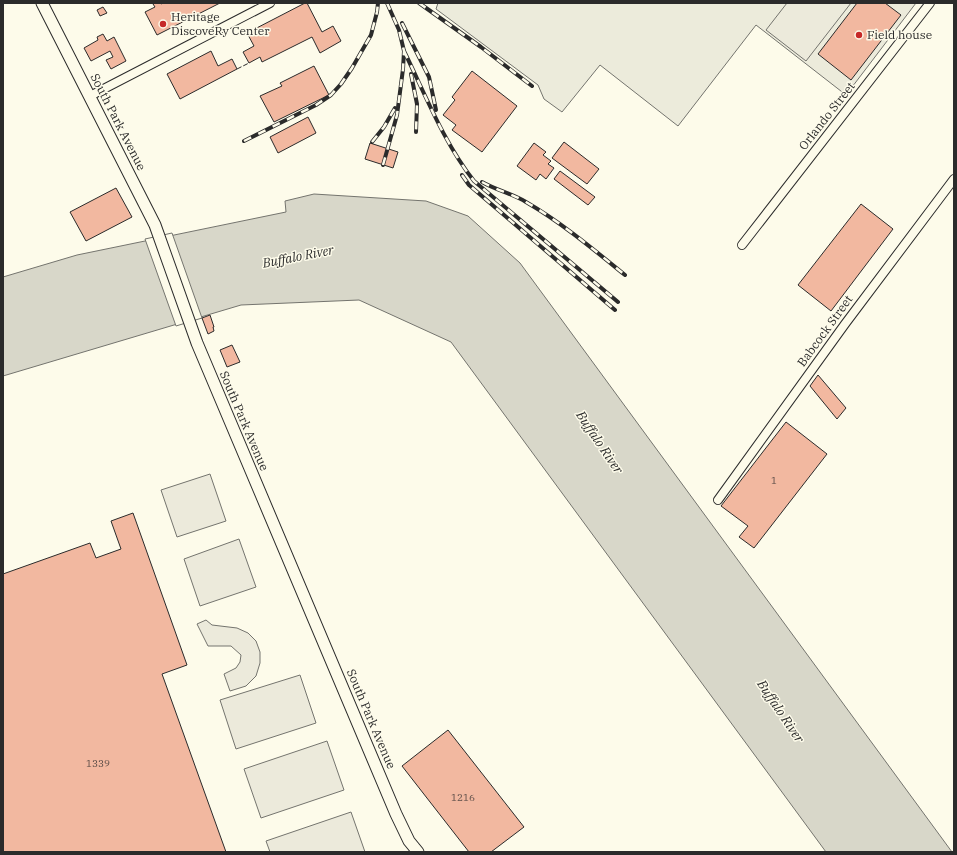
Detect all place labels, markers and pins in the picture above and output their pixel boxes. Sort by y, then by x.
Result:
place label: Heritage DiscoveRy Center [171,9,270,38]
marker: Heritage DiscoveRy Center [158,19,168,29]
place label: Field house [867,27,932,42]
marker: Field house [854,30,864,40]

